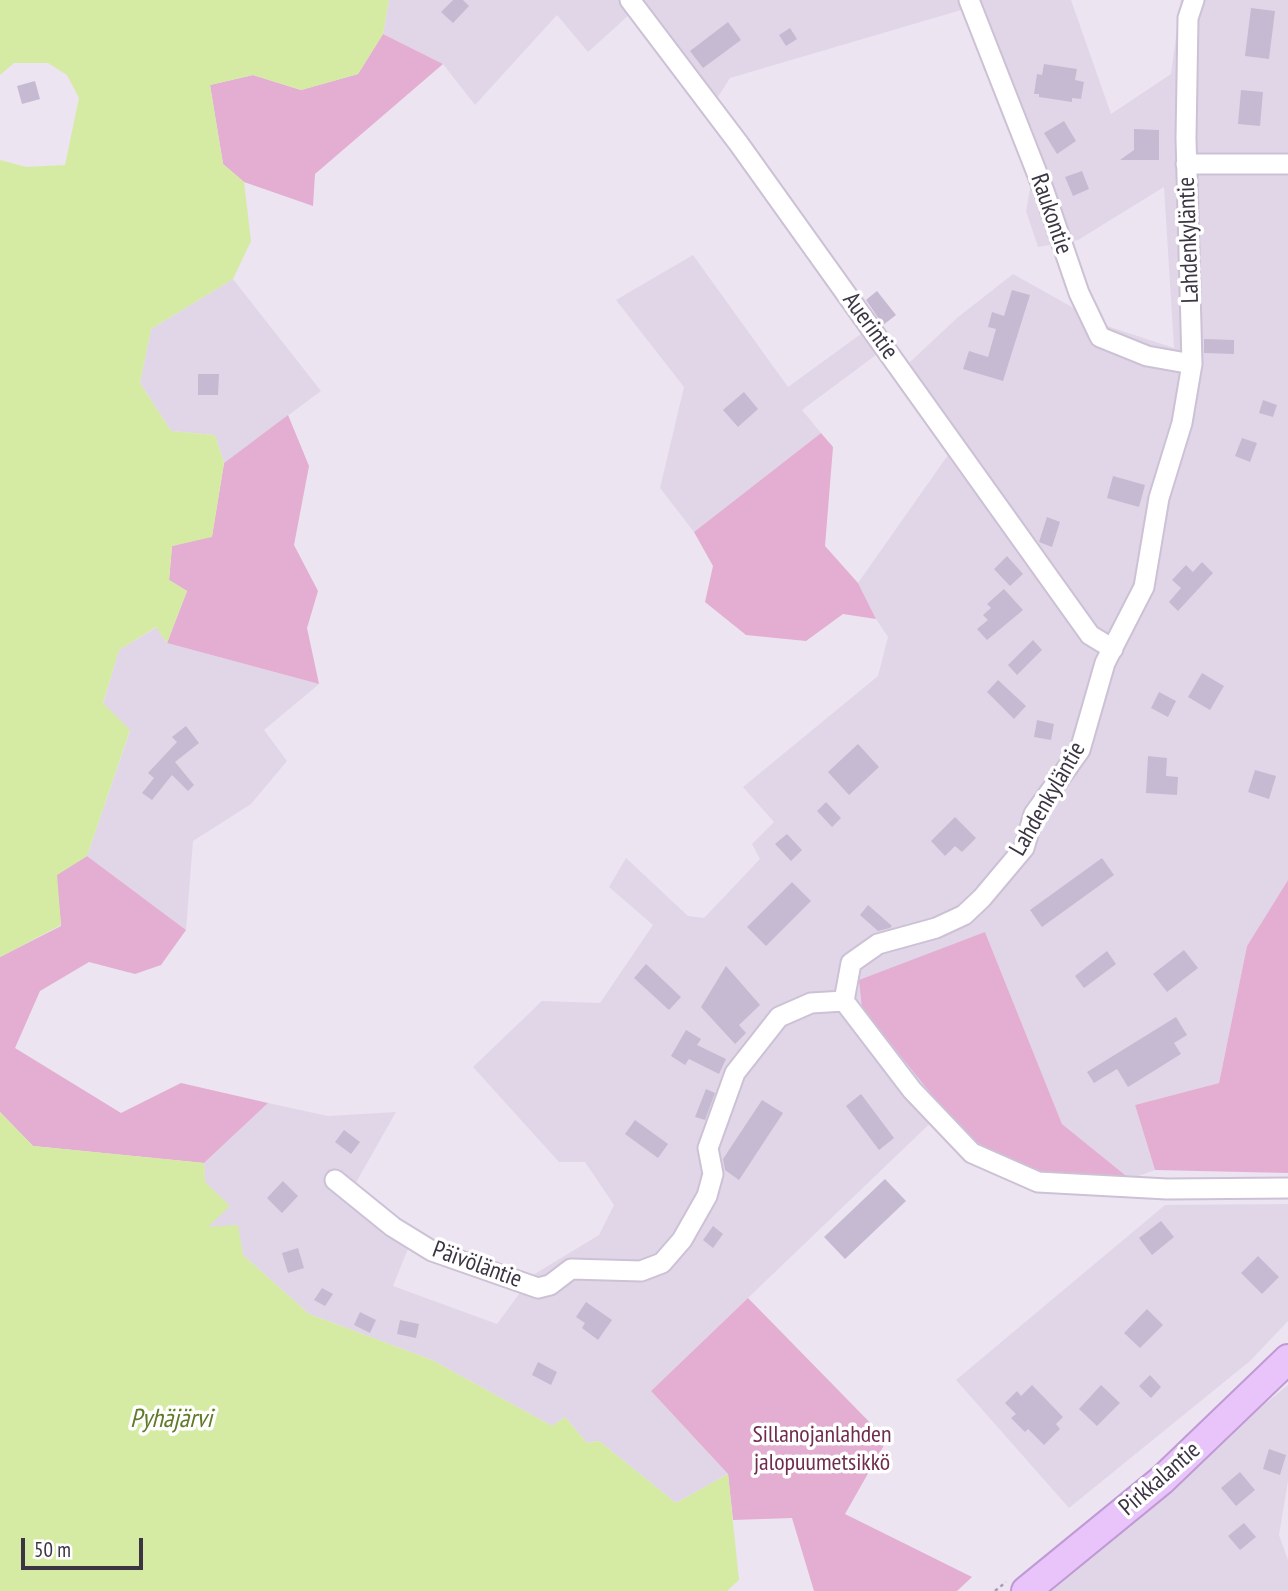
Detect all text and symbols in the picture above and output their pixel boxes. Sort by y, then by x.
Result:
street label: Raukontie [1024,170,1078,258]
street label: Lahdenkyläntie [1172,176,1206,304]
street label: Auerintie [836,287,904,365]
street label: Lahdenkyläntie [1004,737,1092,861]
street label: Päivöläntie [428,1236,526,1294]
water label: Pyhäjärvi [130,1404,212,1436]
park label: Sillanojanlahden jalopuumetsikkö [752,1421,892,1477]
street label: Pirkkalantie [1113,1436,1207,1522]
scale bar [24,1524,147,1568]
text: 50 m [34,1536,71,1563]

